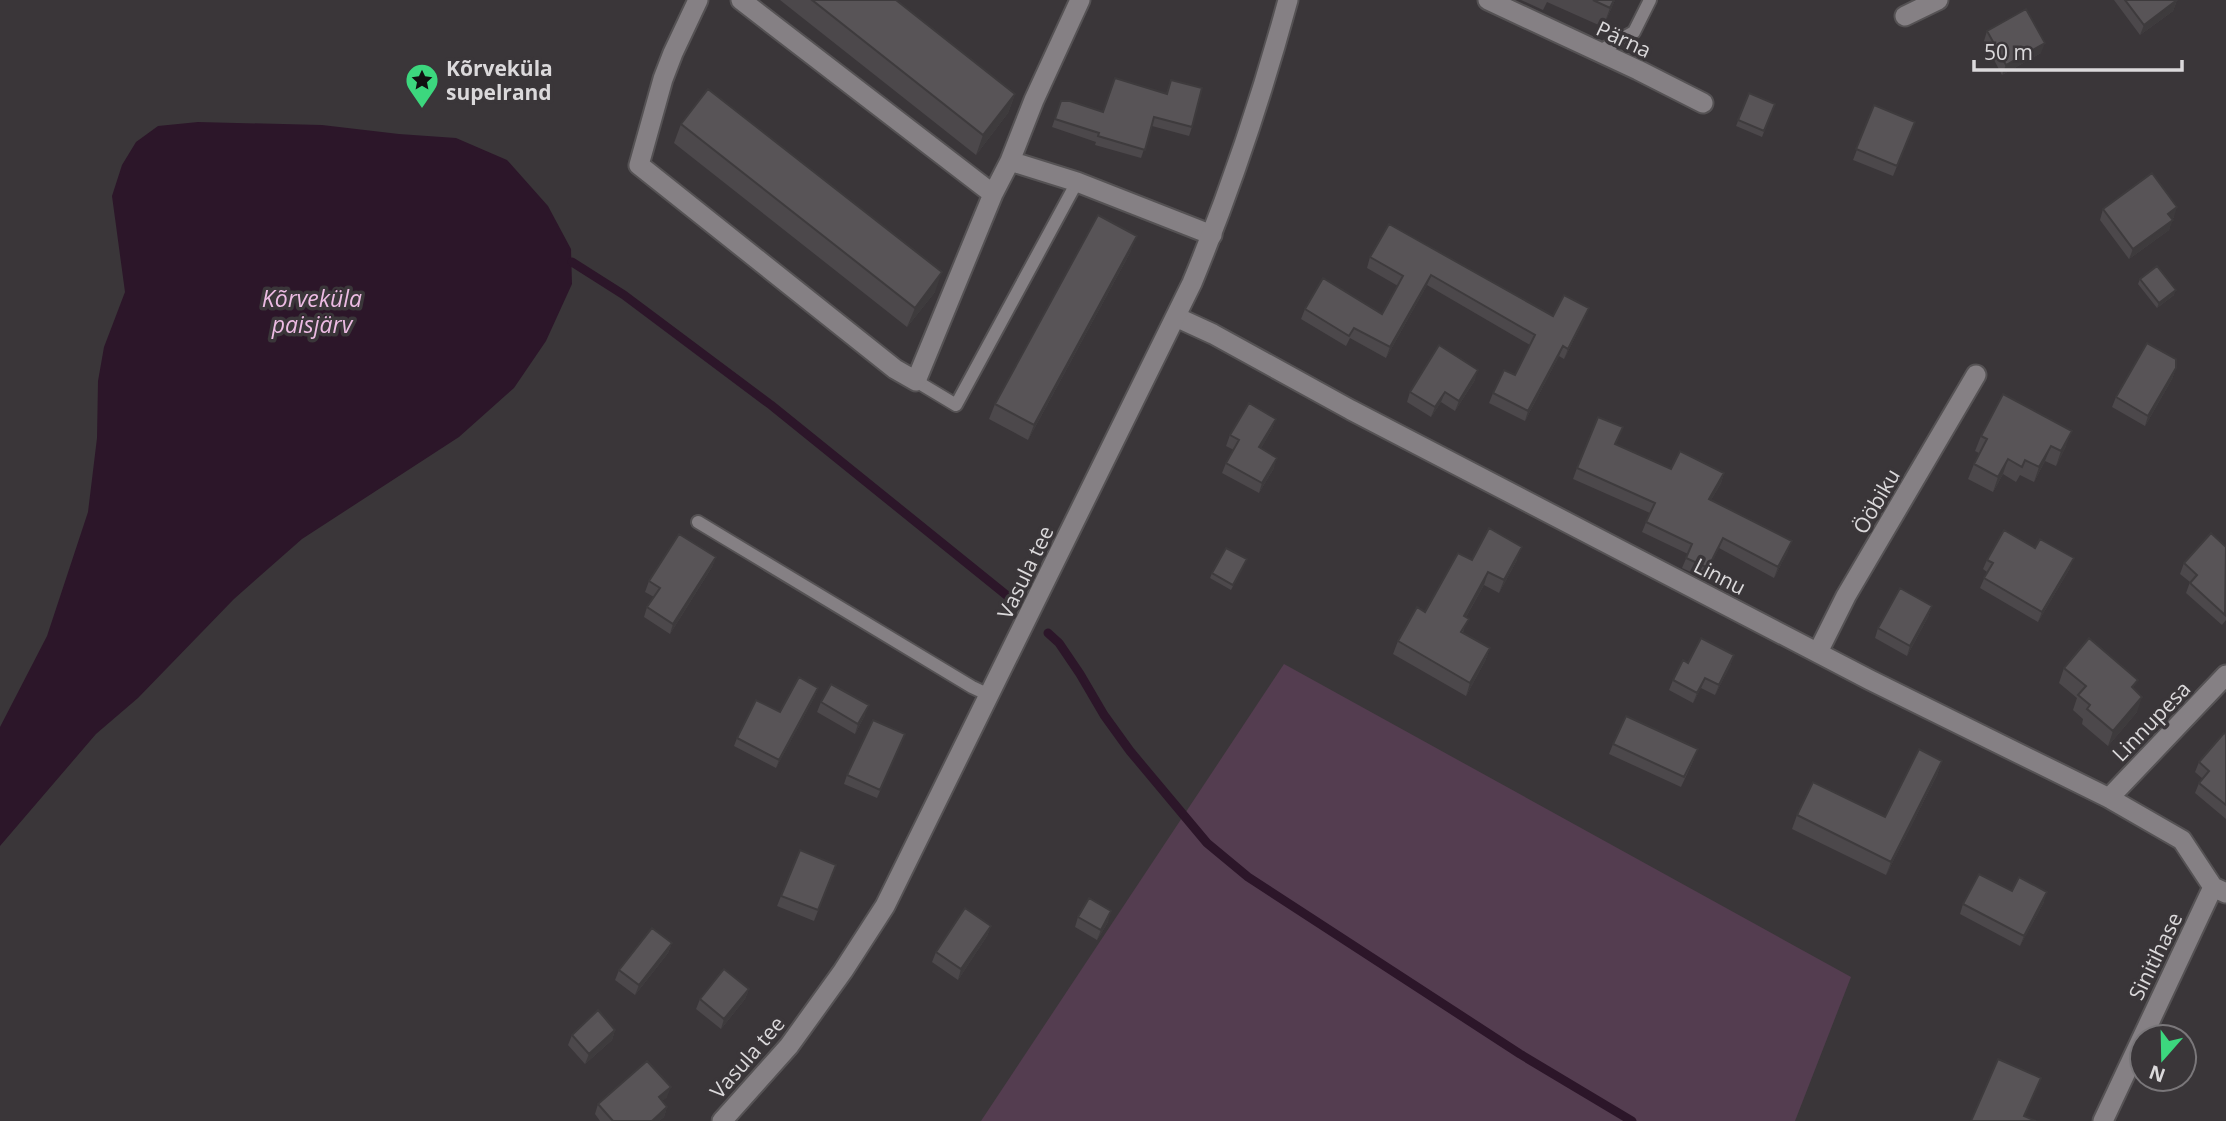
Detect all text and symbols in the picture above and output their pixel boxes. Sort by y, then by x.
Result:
street label: Pärna [1592,14,1656,64]
scale bar [1974,28,2182,72]
text: 50 m [1984,38,2033,66]
place label: Kõrveküla supelrand [446,54,553,106]
place icon: Kõrveküla supelrand [403,61,441,110]
water label: Kõrveküla paisjärv [262,282,362,340]
street label: Ööbiku [1846,463,1906,539]
street label: Vasula tee [990,521,1060,623]
street label: Linnu [1689,551,1751,601]
street label: Linnupesa [2106,675,2196,767]
street label: Sinitihase [2122,908,2188,1004]
street label: Vasula tee [703,1010,791,1104]
north arrow [2128,1023,2198,1093]
text: N [2145,1059,2169,1089]

